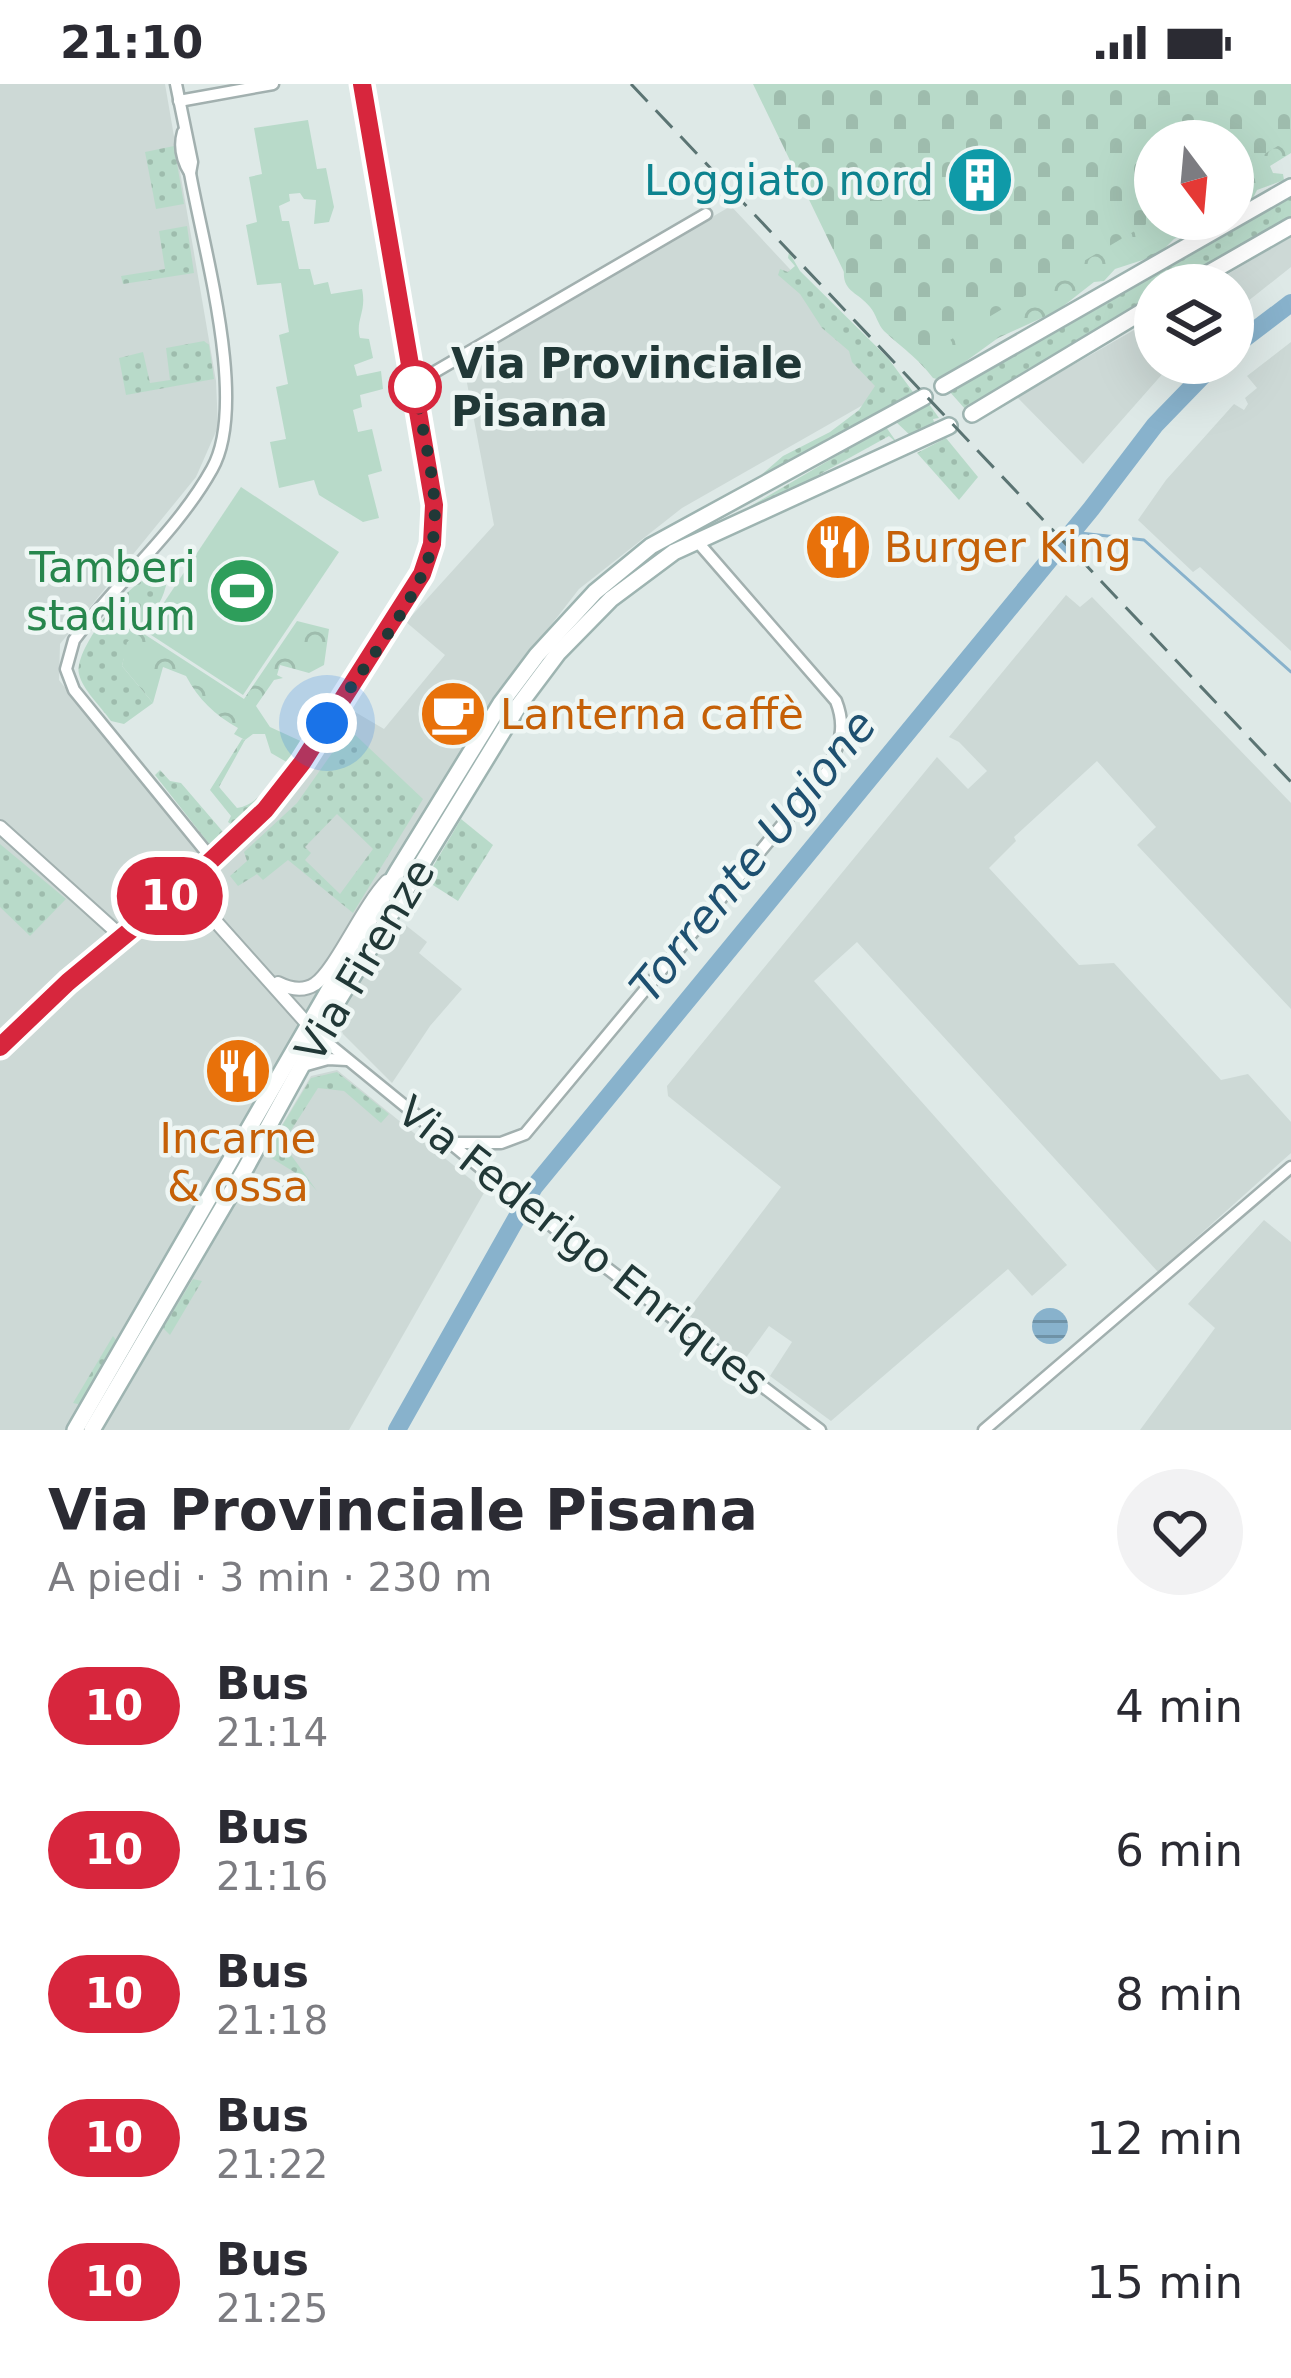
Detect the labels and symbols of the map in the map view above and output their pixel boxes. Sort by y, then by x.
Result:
north arrow [1134,120,1254,240]
building icon: Loggiato nord [945,145,1015,215]
place label: Loggiato nord [644,156,934,205]
place label: Via Provinciale Pisana [451,339,803,436]
marker: Via Provinciale Pisana [390,362,440,412]
restaurant icon: Burger King [803,512,873,582]
place label: Burger King [884,523,1132,572]
place label: Tamberi stadium [26,543,196,640]
sports icon: Tamberi stadium [207,556,277,626]
cafe icon: Lanterna caffè [418,679,488,749]
place label: Lanterna caffè [500,690,804,739]
your location [297,693,357,753]
water label: Torrente Ugione [619,699,887,1013]
street label: Via Firenze [285,850,445,1070]
line badge: 10 [116,857,224,935]
restaurant icon: Incarne & ossa [203,1036,273,1106]
street label: Via Federigo Enriques [388,1086,778,1406]
place label: Incarne & ossa [160,1114,316,1211]

